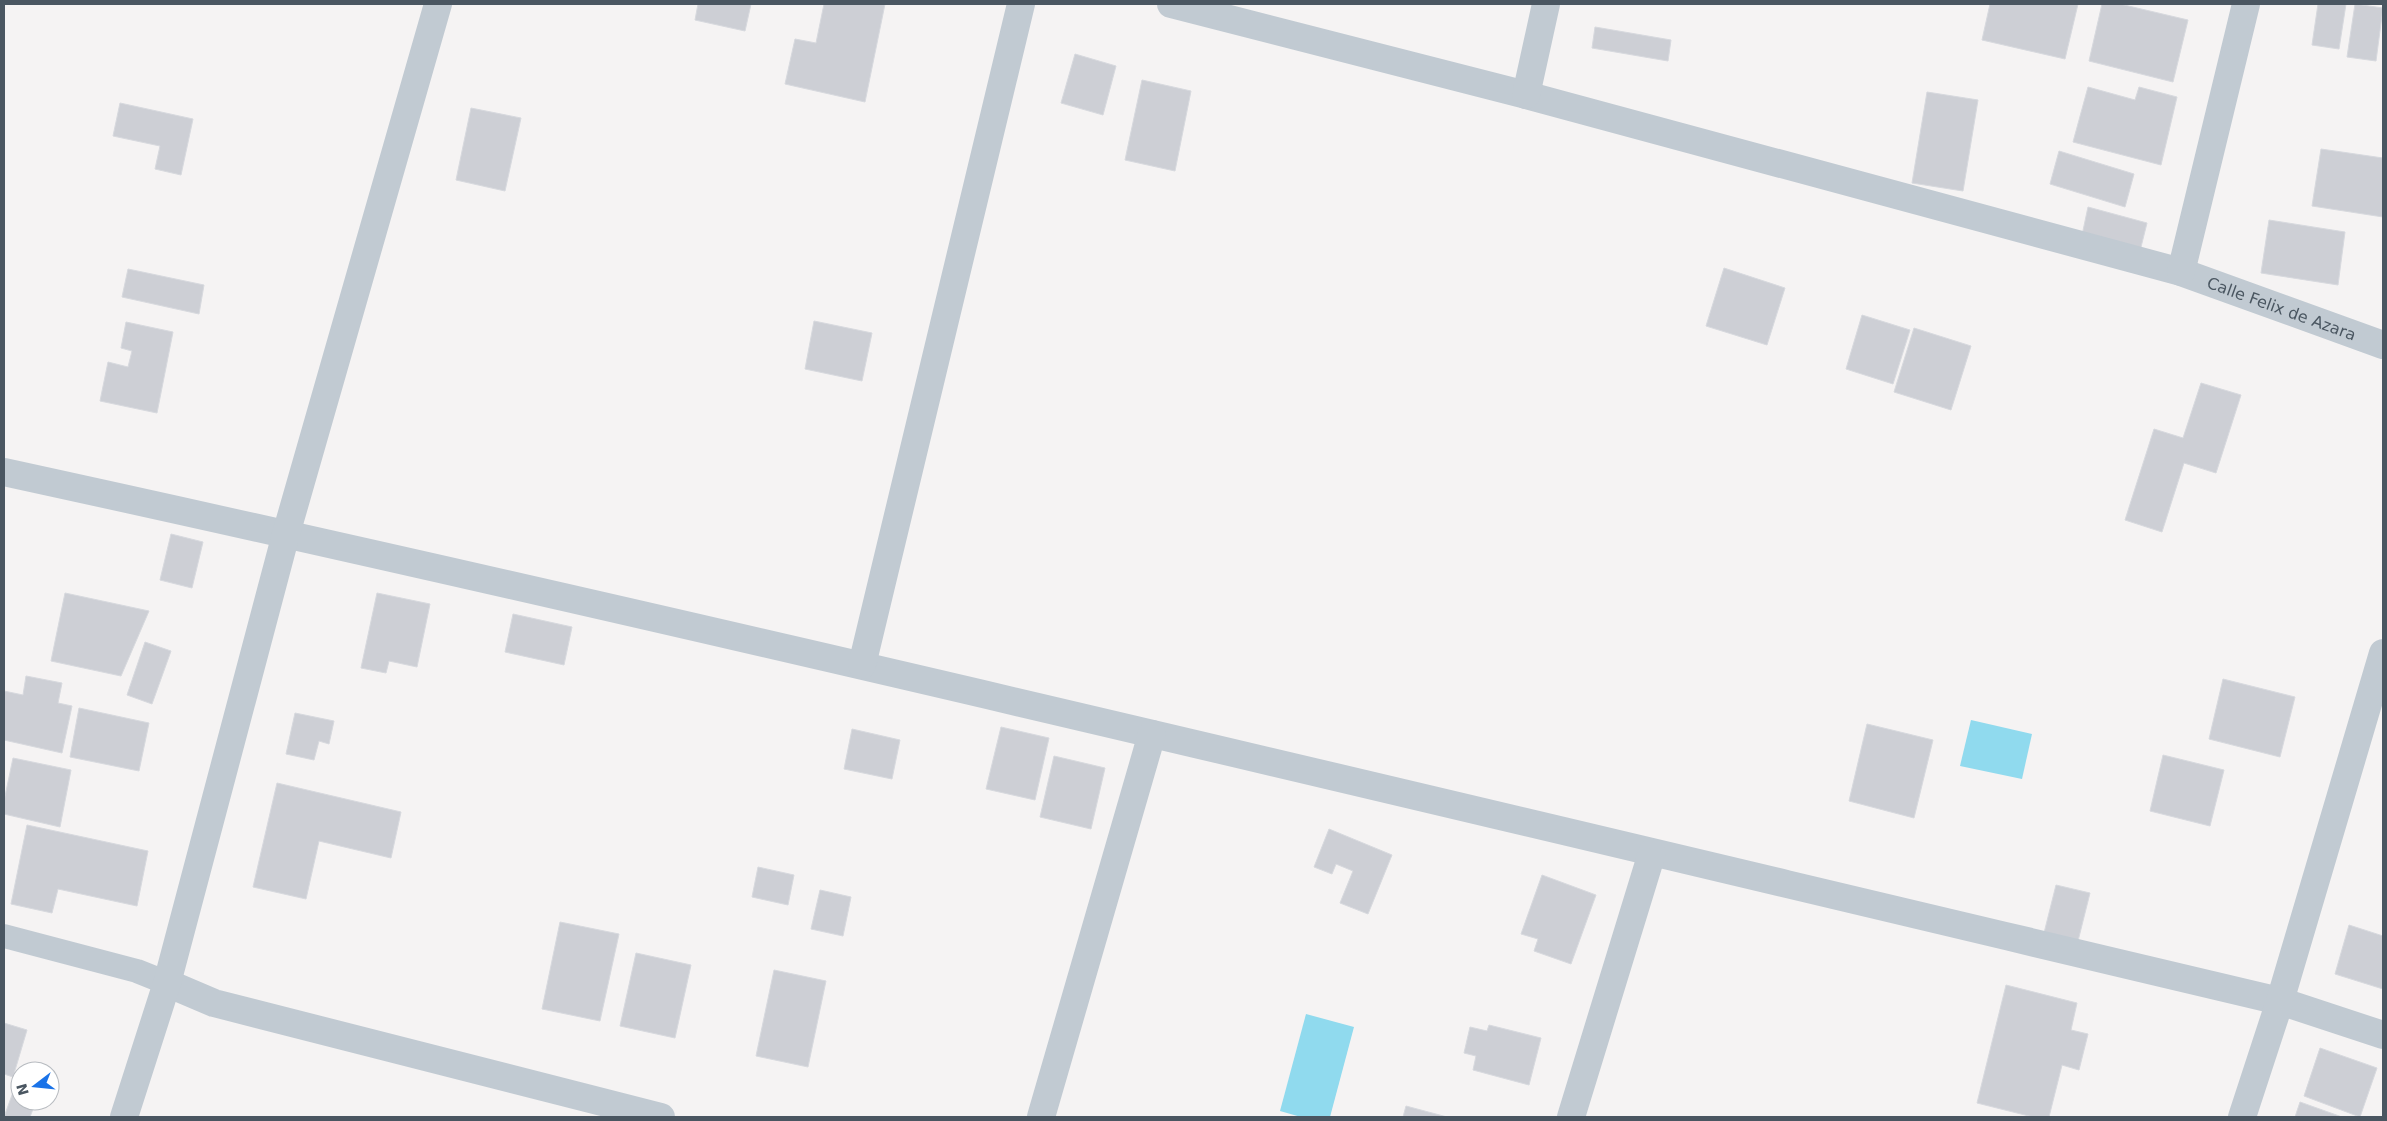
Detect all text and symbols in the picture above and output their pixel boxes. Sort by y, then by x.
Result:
street label: Calle Felix de Azara [2205,273,2359,344]
north arrow [10,1061,60,1111]
text: N [13,1082,32,1097]

